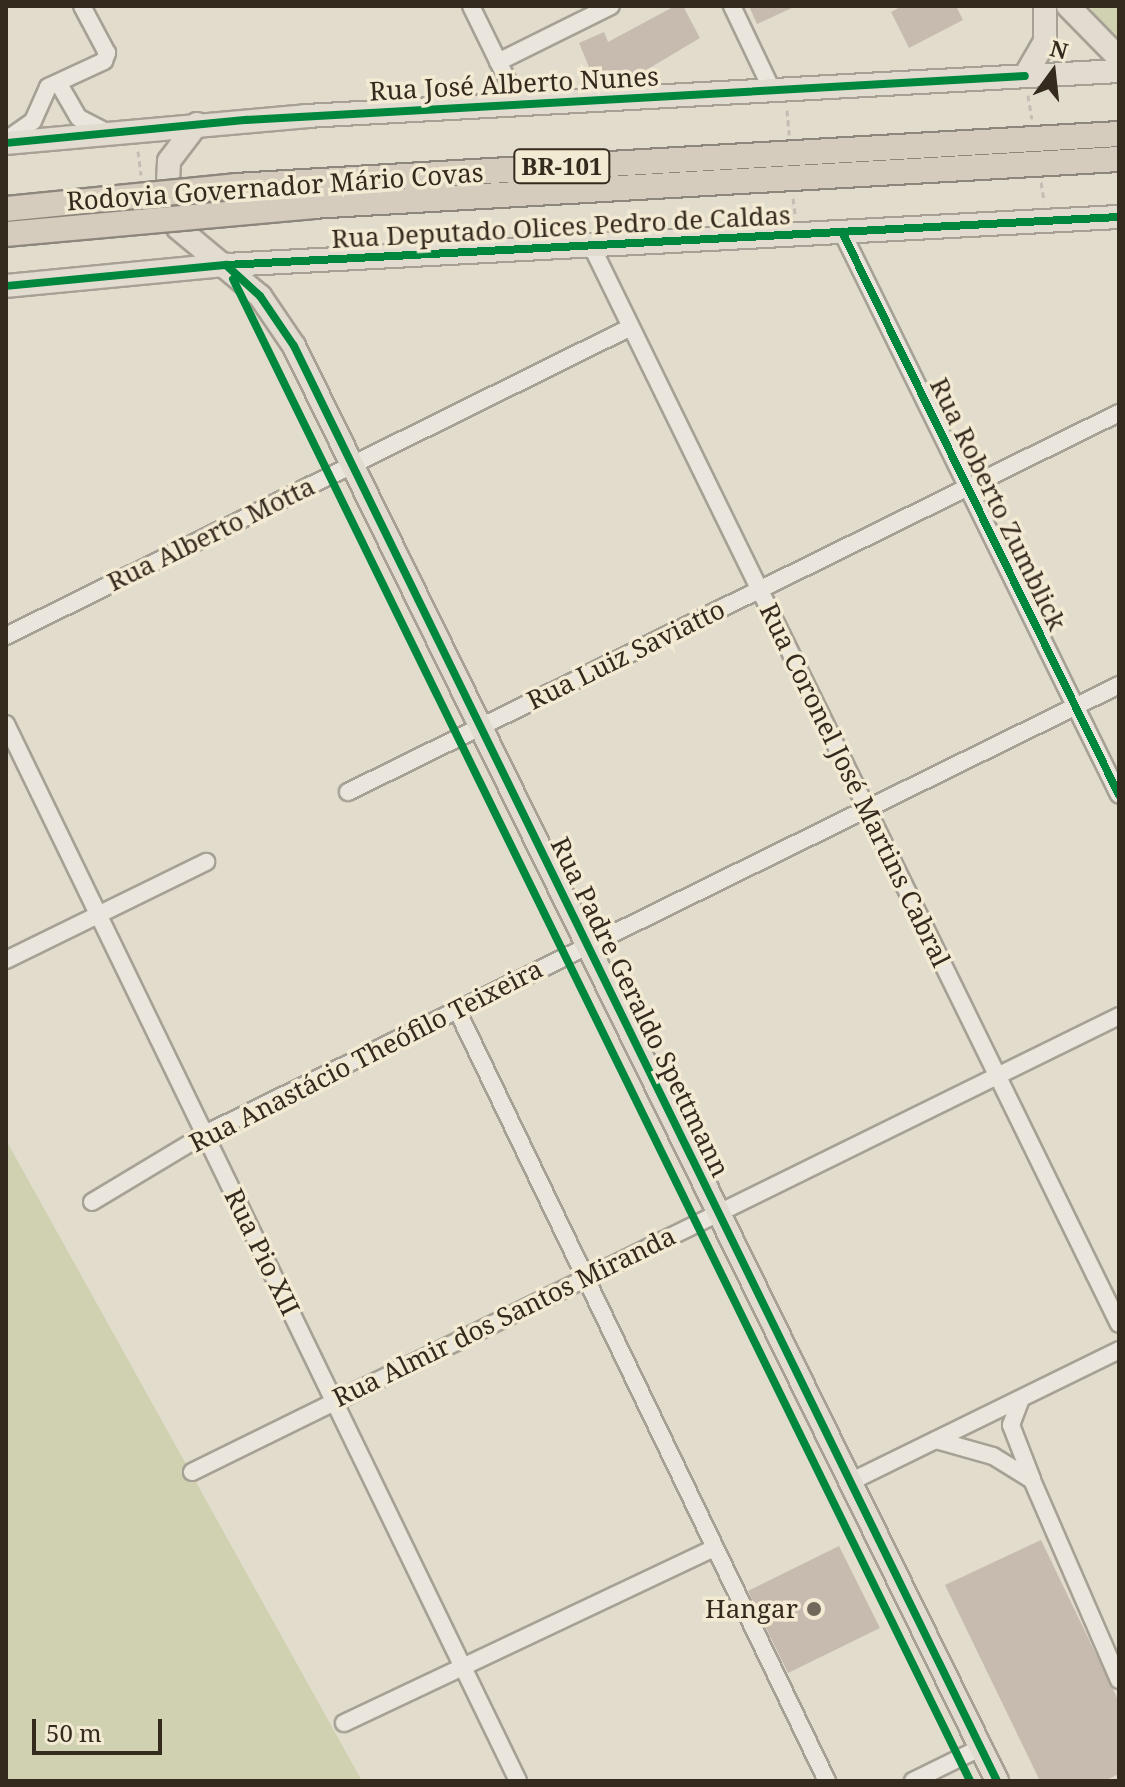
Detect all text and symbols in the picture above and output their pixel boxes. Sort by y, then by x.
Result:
north arrow [1013,32,1093,112]
text: N [1047,32,1071,66]
street label: Rua José Alberto Nunes [368,61,660,107]
road number: BR-101 [512,146,612,186]
street label: Rodovia Governador Mário Covas [66,157,484,217]
street label: Rua Deputado Olices Pedro de Caldas [331,199,791,255]
street label: Rua Roberto Zumblick [923,373,1073,635]
street label: Rua Alberto Motta [102,470,320,598]
street label: Rua Luiz Saviatto [522,594,730,716]
street label: Rua Coronel José Martins Cabral [753,598,957,972]
street label: Rua Padre Geraldo Spettmann [544,832,736,1182]
street label: Rua Anastácio Theófilo Teixeira [184,953,548,1159]
street label: Rua Pio XII [218,1184,306,1320]
street label: Rua Almir dos Santos Miranda [328,1220,680,1414]
place label: Hangar [705,1593,798,1625]
marker: Hangar [805,1600,823,1618]
scale bar [36,1703,166,1753]
text: 50 m [46,1716,102,1749]

